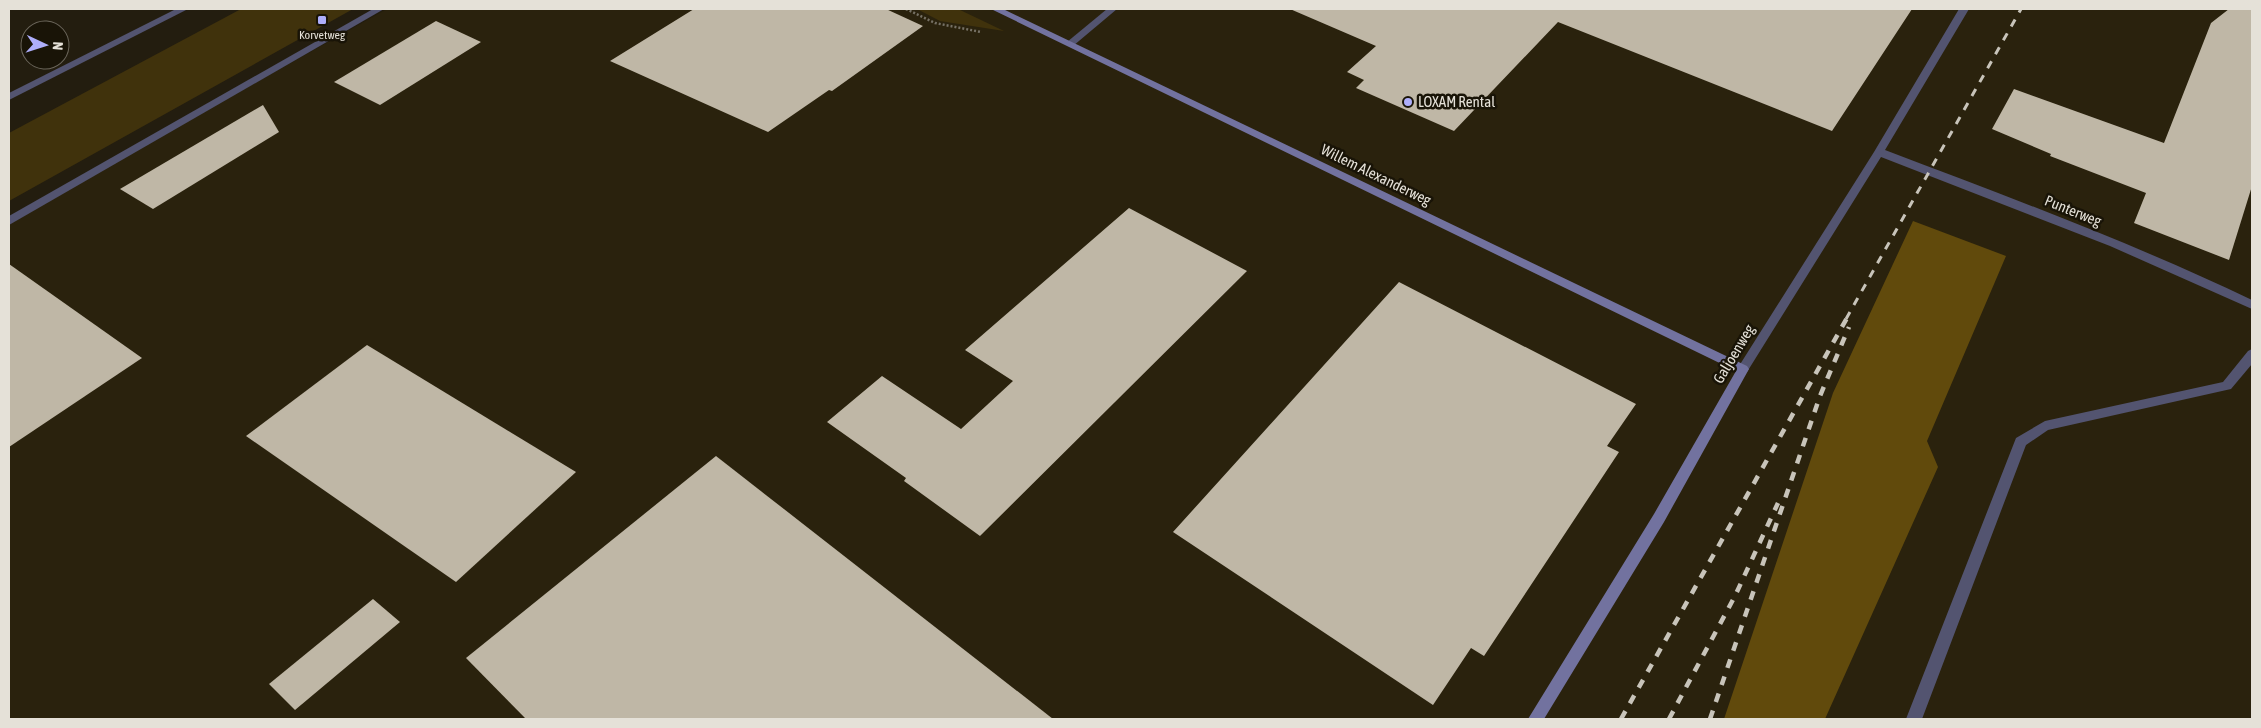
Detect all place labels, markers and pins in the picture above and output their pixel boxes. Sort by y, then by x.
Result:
marker: Korvetweg [316,14,328,26]
place label: Korvetweg [299,28,346,42]
place label: LOXAM Rental [1418,93,1495,110]
marker: LOXAM Rental [1402,96,1414,108]

